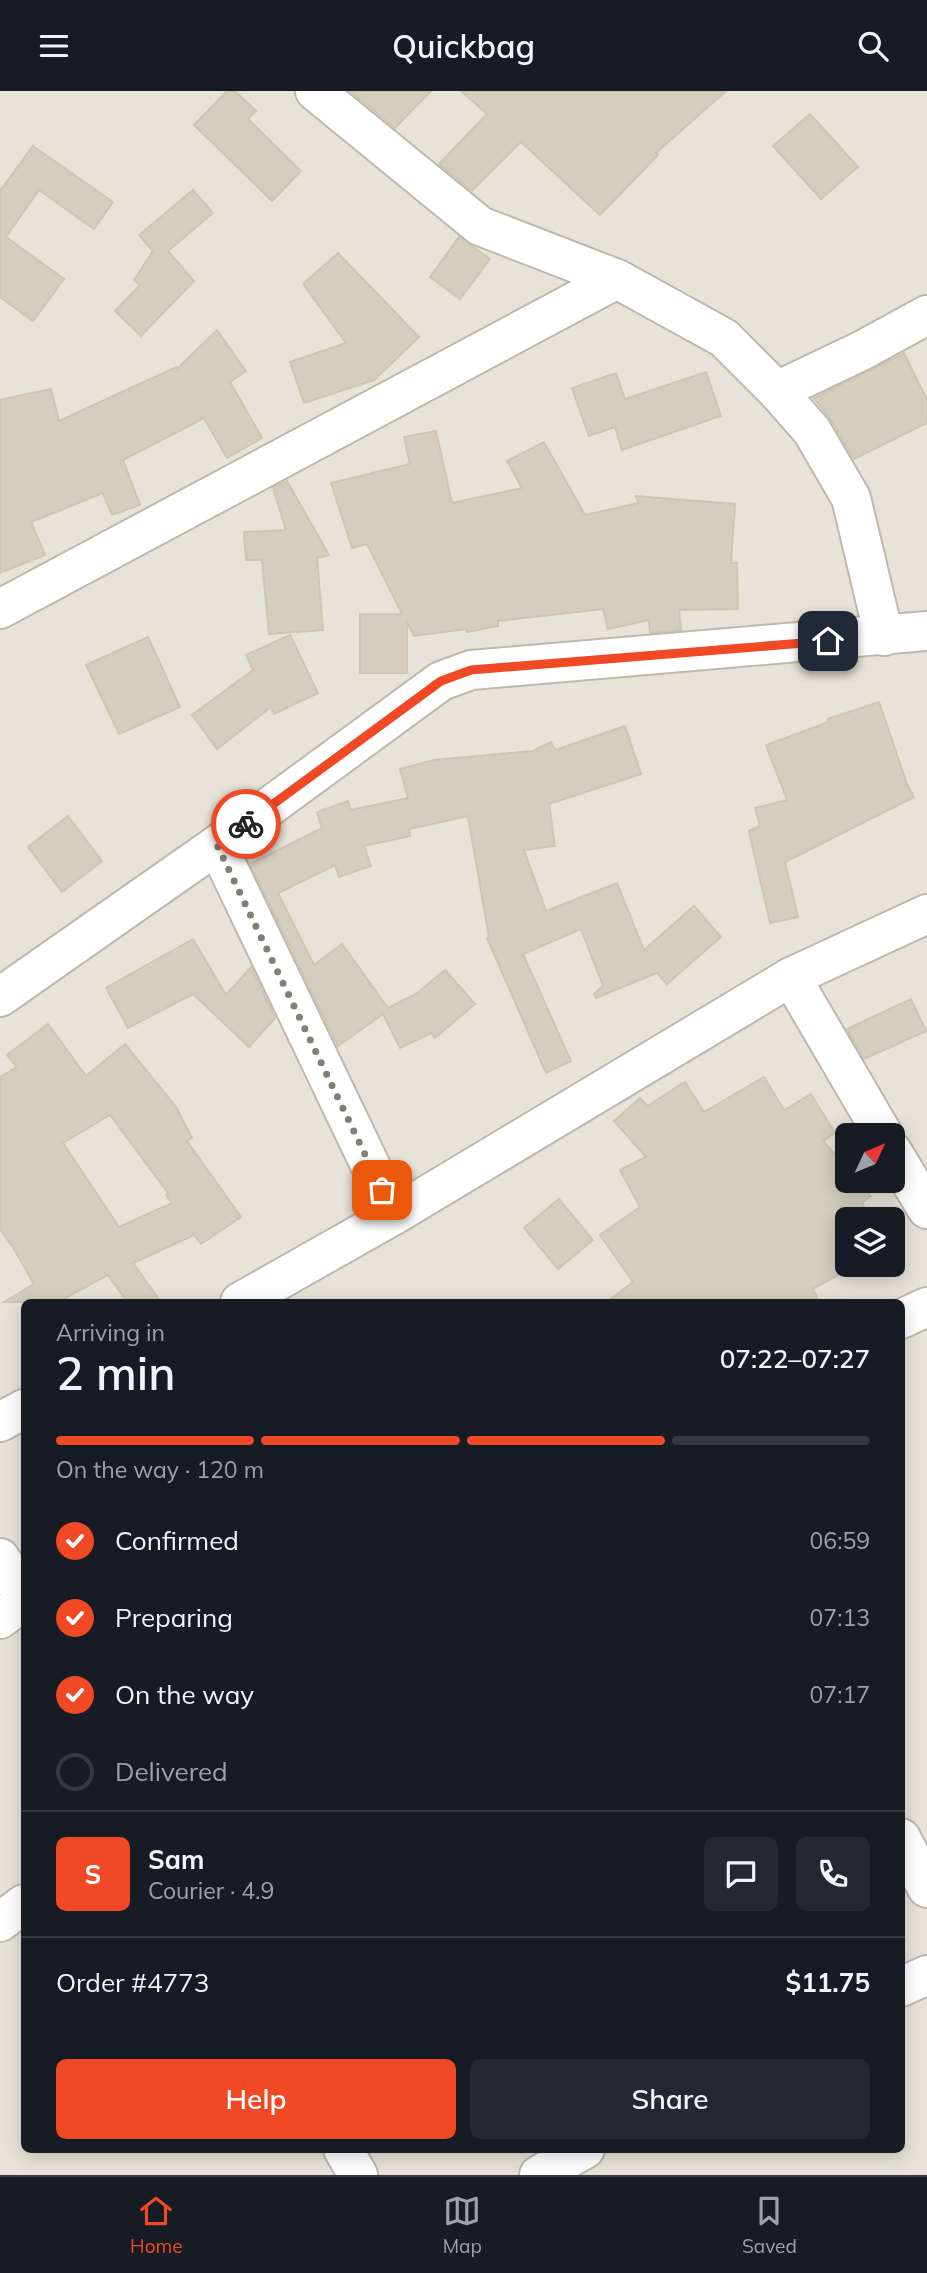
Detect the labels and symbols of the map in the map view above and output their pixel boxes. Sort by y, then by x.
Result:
pin [798,611,858,671]
courier [211,789,281,859]
north arrow [835,1123,905,1193]
pin [352,1160,412,1220]

